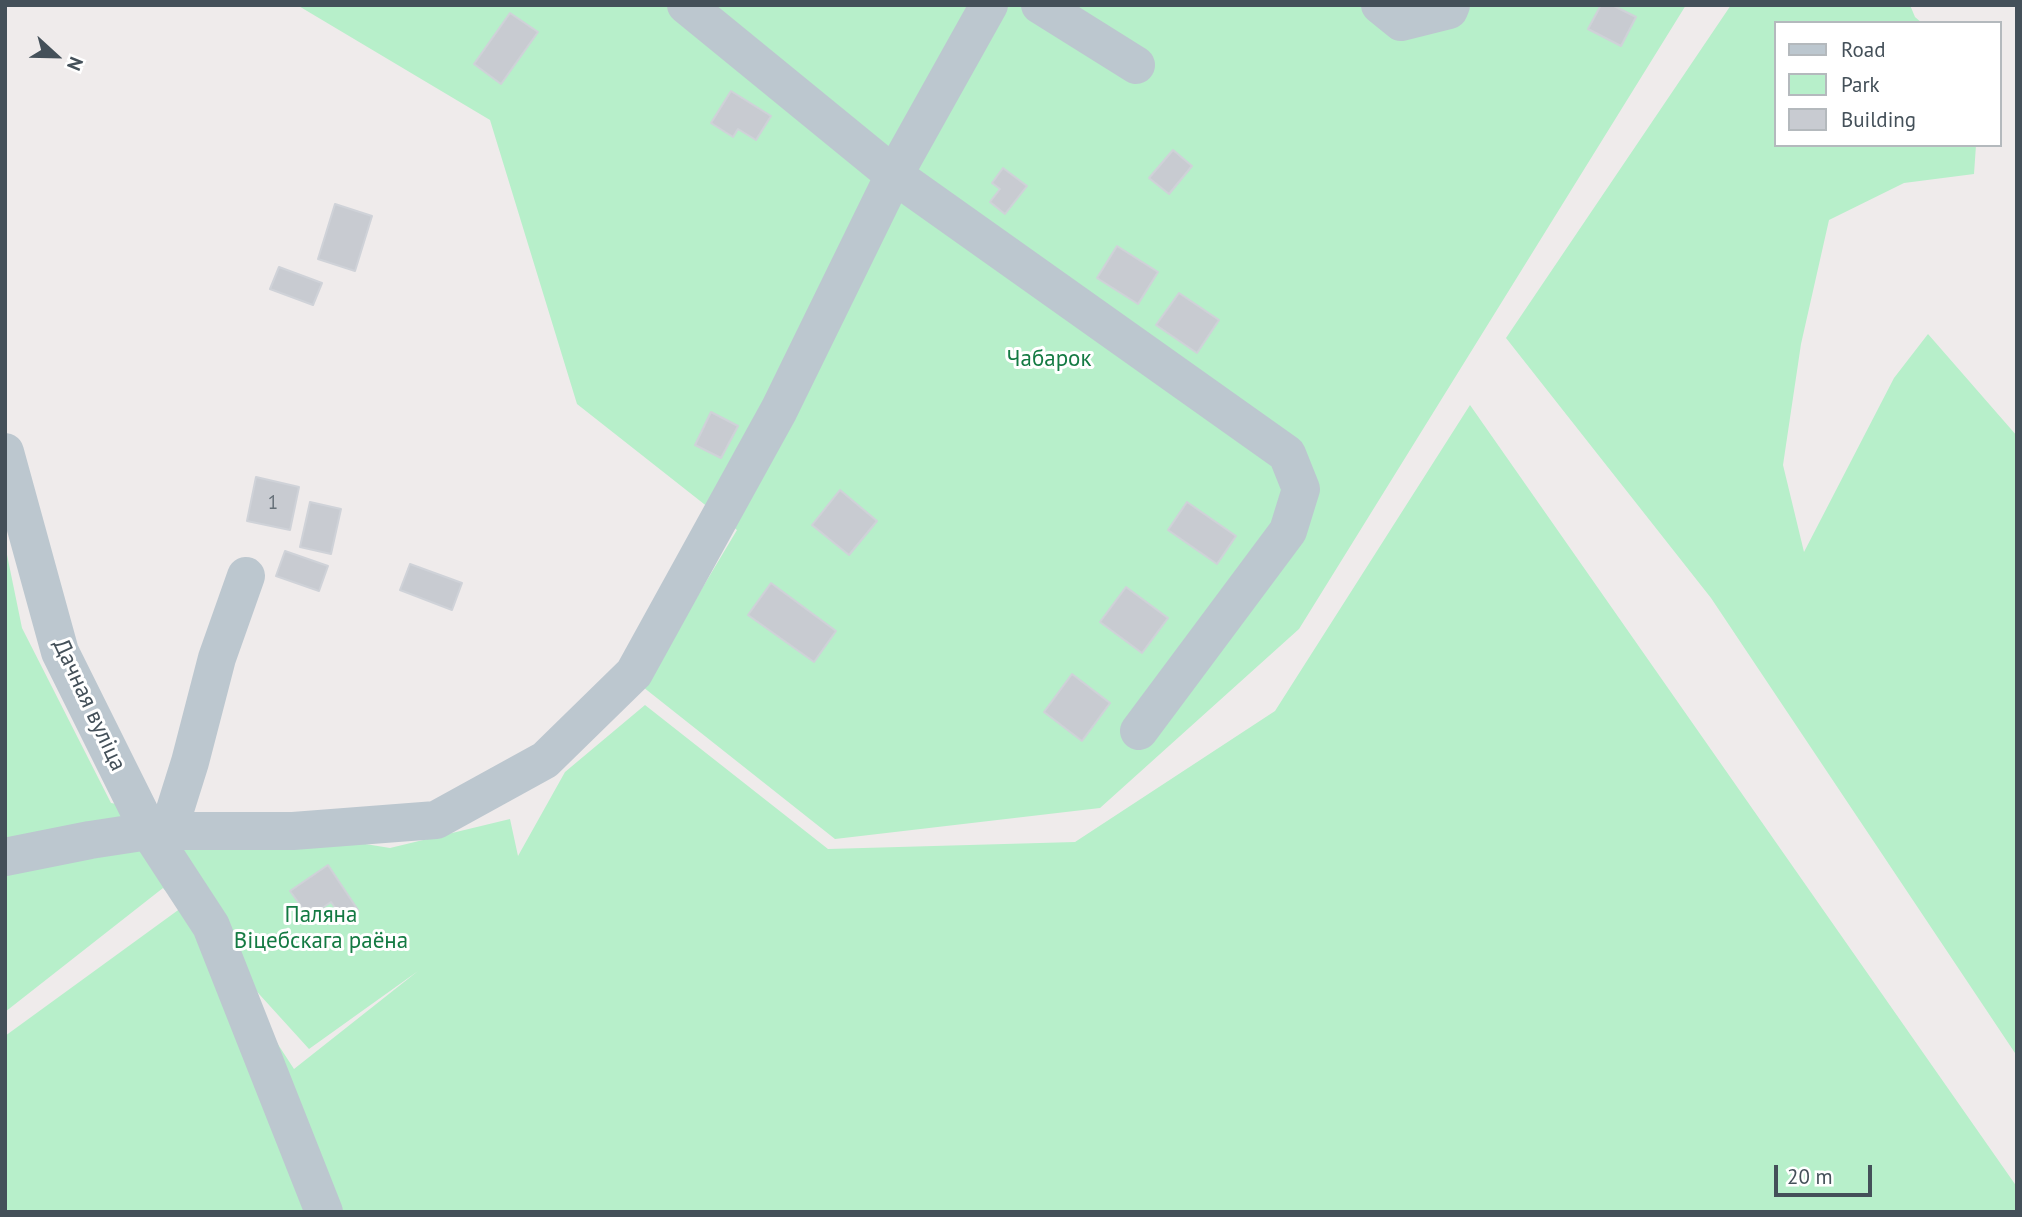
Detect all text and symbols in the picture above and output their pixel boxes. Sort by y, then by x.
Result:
north arrow [21,21,91,91]
legend [1773,21,2001,147]
text: Road [1841,36,1885,63]
text: N [62,54,89,74]
text: Park [1841,71,1880,98]
text: Building [1841,106,1916,133]
park label: Чабарок [1007,345,1091,373]
house number: 1 [268,493,278,515]
street label: Дачная вуліца [46,635,132,775]
park label: Паляна Віцебскага раёна [234,901,408,955]
scale bar [1777,1150,1875,1194]
text: 20 m [1787,1163,1833,1190]

